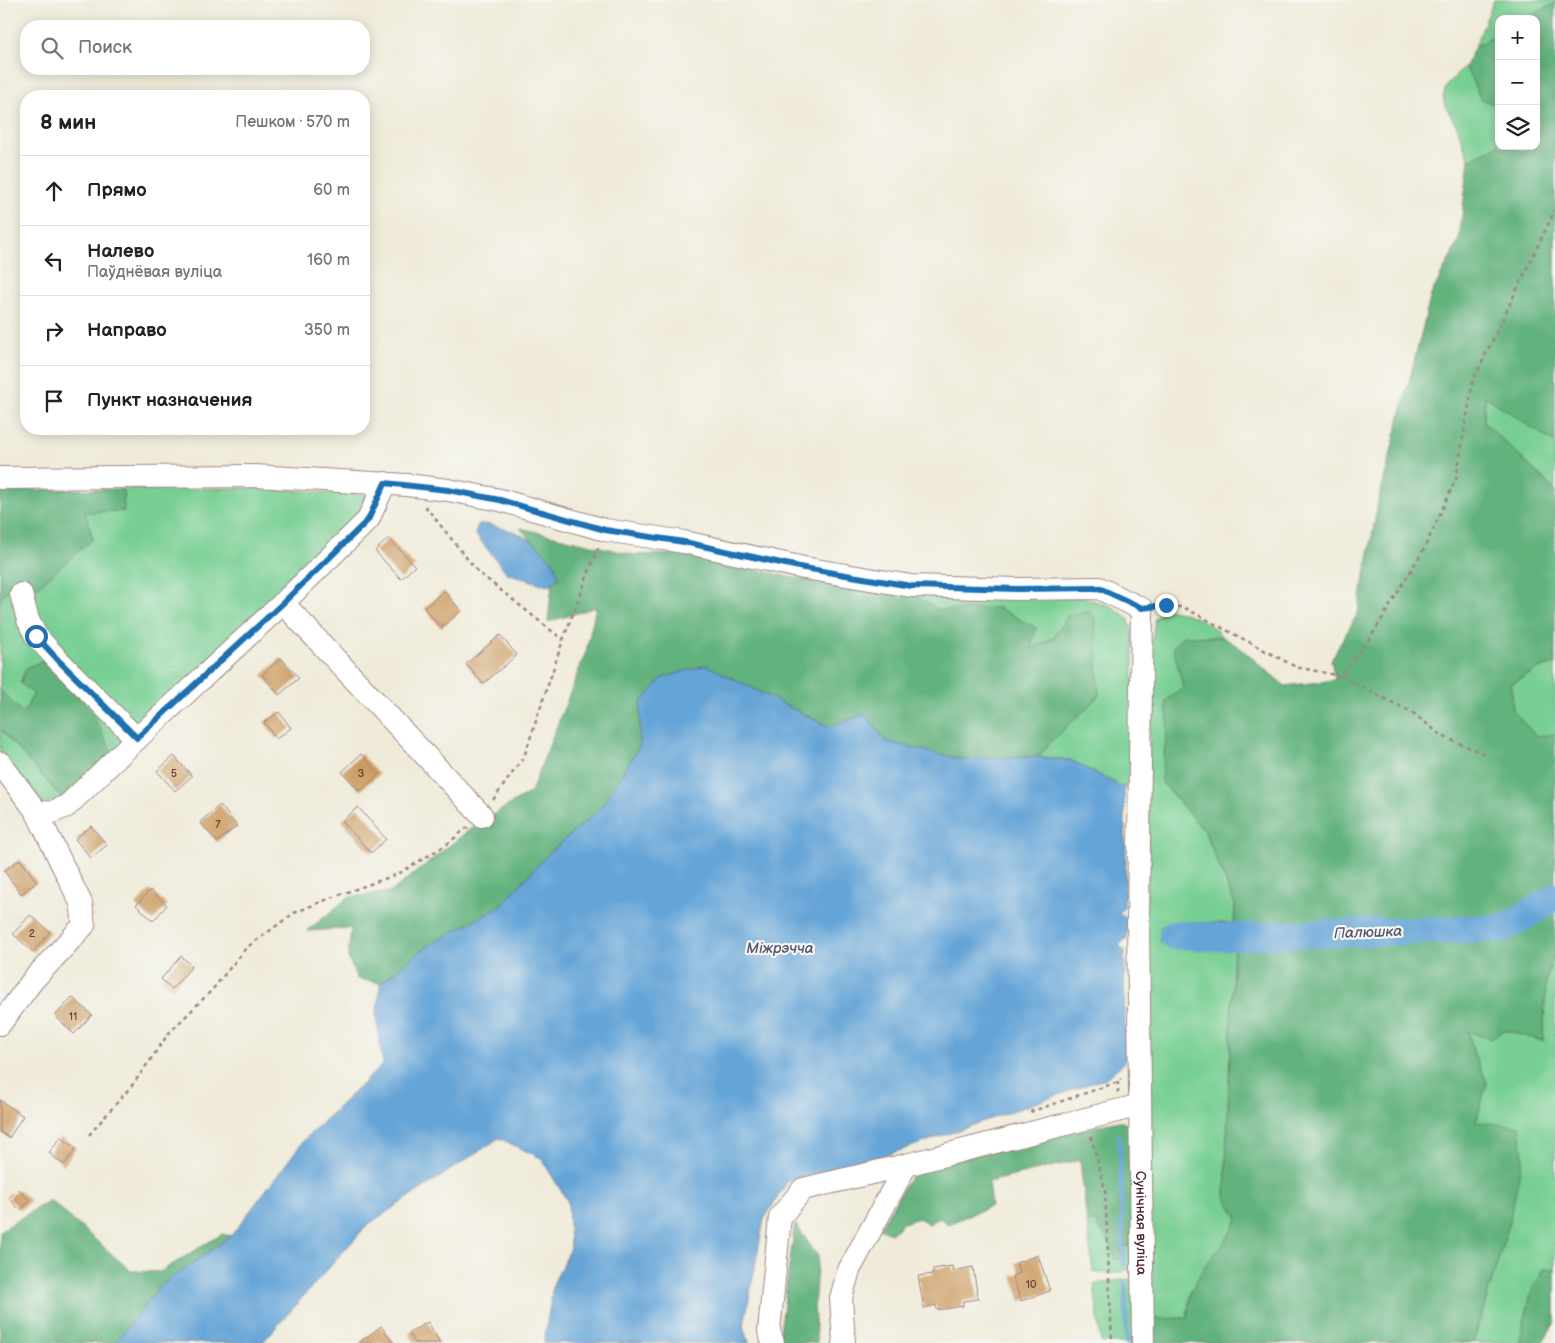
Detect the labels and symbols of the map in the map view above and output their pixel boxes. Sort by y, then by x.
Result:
route end [1155,594,1178,617]
route start [25,625,48,648]
house number: 5 [171,767,177,780]
house number: 3 [358,767,365,780]
house number: 7 [215,818,221,831]
water label: Палюшка [1334,922,1403,943]
house number: 2 [29,927,36,940]
water label: Міжрэчча [746,939,814,958]
house number: 11 [69,1010,77,1023]
street label: Сунічная вуліца [1132,1171,1150,1276]
house number: 10 [1026,1278,1037,1291]

